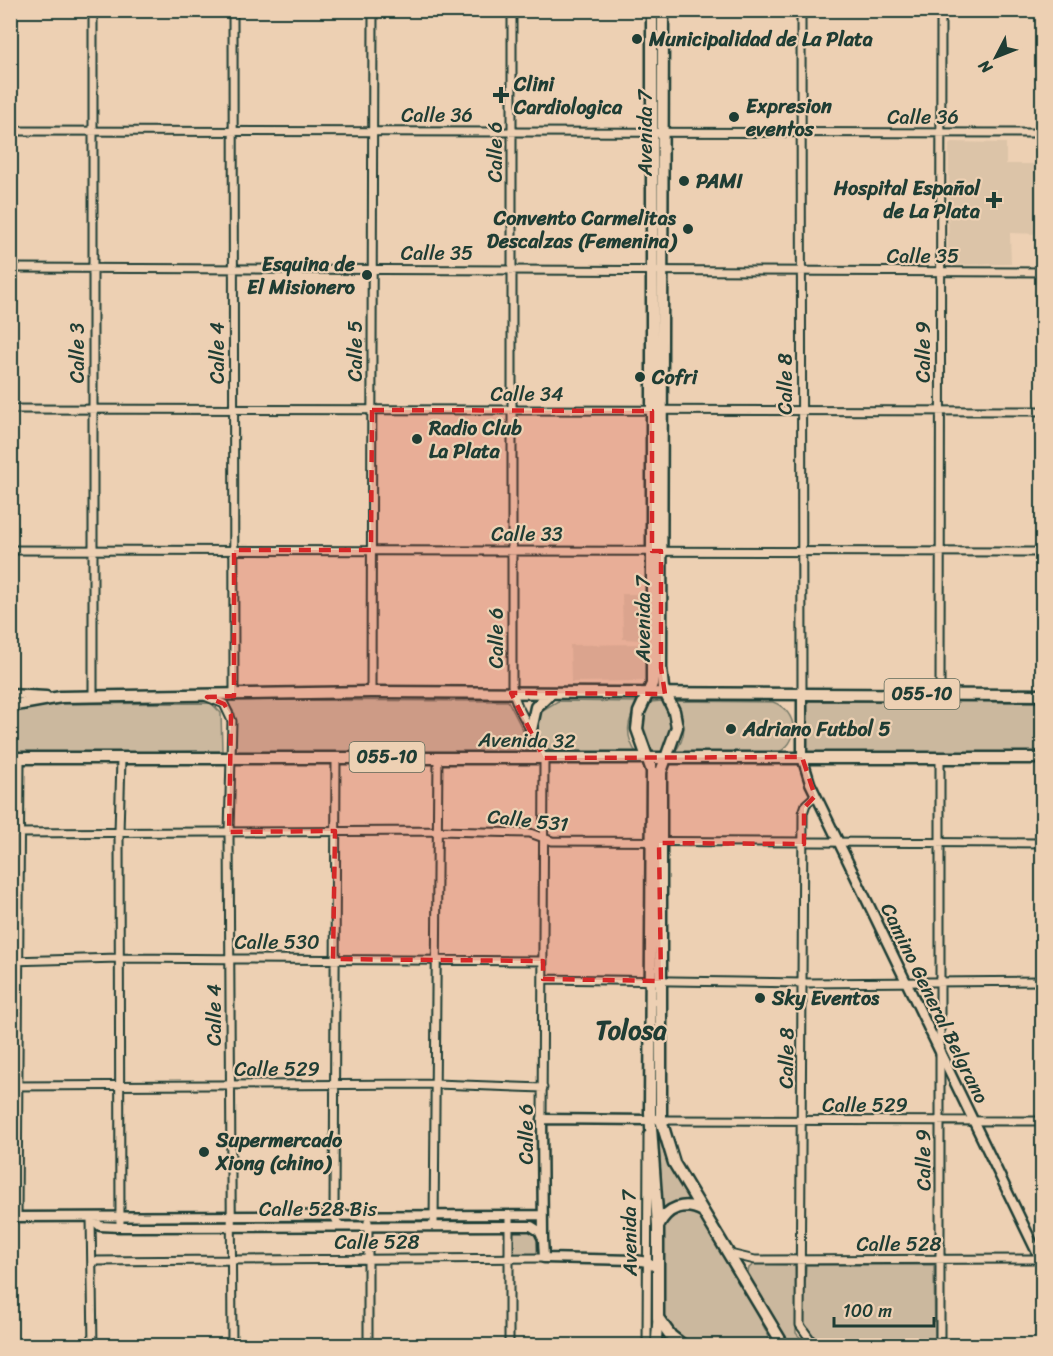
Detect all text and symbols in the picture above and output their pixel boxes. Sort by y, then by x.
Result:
place label: Municipalidad de La Plata [648,22,873,57]
north arrow [966,27,1026,87]
marker: Municipalidad de La Plata [630,32,644,46]
text: N [970,52,1000,81]
place label: Clini Cardiologica [513,67,623,125]
marker: Clini Cardiologica [492,86,510,104]
street label: Avenida 7 [628,88,663,177]
place label: Expresion eventos [745,89,832,147]
street label: Calle 36 [401,98,473,133]
street label: Calle 36 [887,100,959,135]
marker: Expresion eventos [727,110,741,124]
street label: Calle 6 [478,122,513,182]
place label: PAMI [696,164,744,199]
place label: Hospital Español de La Plata [833,171,981,229]
marker: PAMI [677,174,691,188]
marker: Hospital Español de La Plata [985,191,1003,209]
place label: Convento Carmelitas Descalzas (Femenina) [487,201,678,259]
marker: Convento Carmelitas Descalzas (Femenina) [681,222,695,236]
street label: Calle 35 [401,236,473,271]
street label: Calle 35 [887,239,959,274]
place label: Esquina de El Misionero [247,247,356,305]
marker: Esquina de El Misionero [360,268,374,282]
street label: Calle 5 [338,320,373,382]
street label: Calle 9 [906,321,941,383]
street label: Calle 4 [200,322,235,384]
street label: Calle 3 [60,323,95,383]
street label: Calle 8 [768,353,803,415]
place label: Cofri [651,360,699,395]
marker: Cofri [633,370,647,384]
street label: Calle 34 [491,377,563,412]
place label: Radio Club La Plata [428,411,522,469]
marker: Radio Club La Plata [410,432,424,446]
street label: Calle 33 [491,517,563,552]
street label: Avenida 7 [626,574,661,663]
street label: Calle 6 [479,608,514,668]
road number: 055-10 [884,679,960,709]
place label: Adriano Futbol 5 [742,712,891,747]
street label: Avenida 32 [477,722,576,759]
marker: Adriano Futbol 5 [724,722,738,736]
road number: 055-10 [350,742,424,772]
street label: Calle 531 [486,799,570,842]
street label: Camino General Belgrano [871,897,999,1110]
street label: Calle 530 [234,925,320,960]
place label: Sky Eventos [771,981,880,1016]
street label: Calle 4 [197,984,232,1046]
marker: Sky Eventos [753,991,767,1005]
district label: Tolosa [596,1007,667,1053]
street label: Calle 8 [768,1027,805,1089]
street label: Calle 529 [234,1052,320,1087]
street label: Calle 529 [822,1088,908,1123]
street label: Calle 6 [509,1104,544,1164]
place label: Supermercado Xiong (chino) [215,1123,343,1181]
street label: Calle 9 [905,1129,942,1191]
marker: Supermercado Xiong (chino) [197,1145,211,1159]
street label: Avenida 7 [611,1188,648,1277]
street label: Calle 528 Bis [259,1192,378,1227]
street label: Calle 528 [334,1225,420,1260]
street label: Calle 528 [856,1227,942,1262]
scale bar [834,1290,934,1328]
text: 100 m [843,1295,892,1327]

